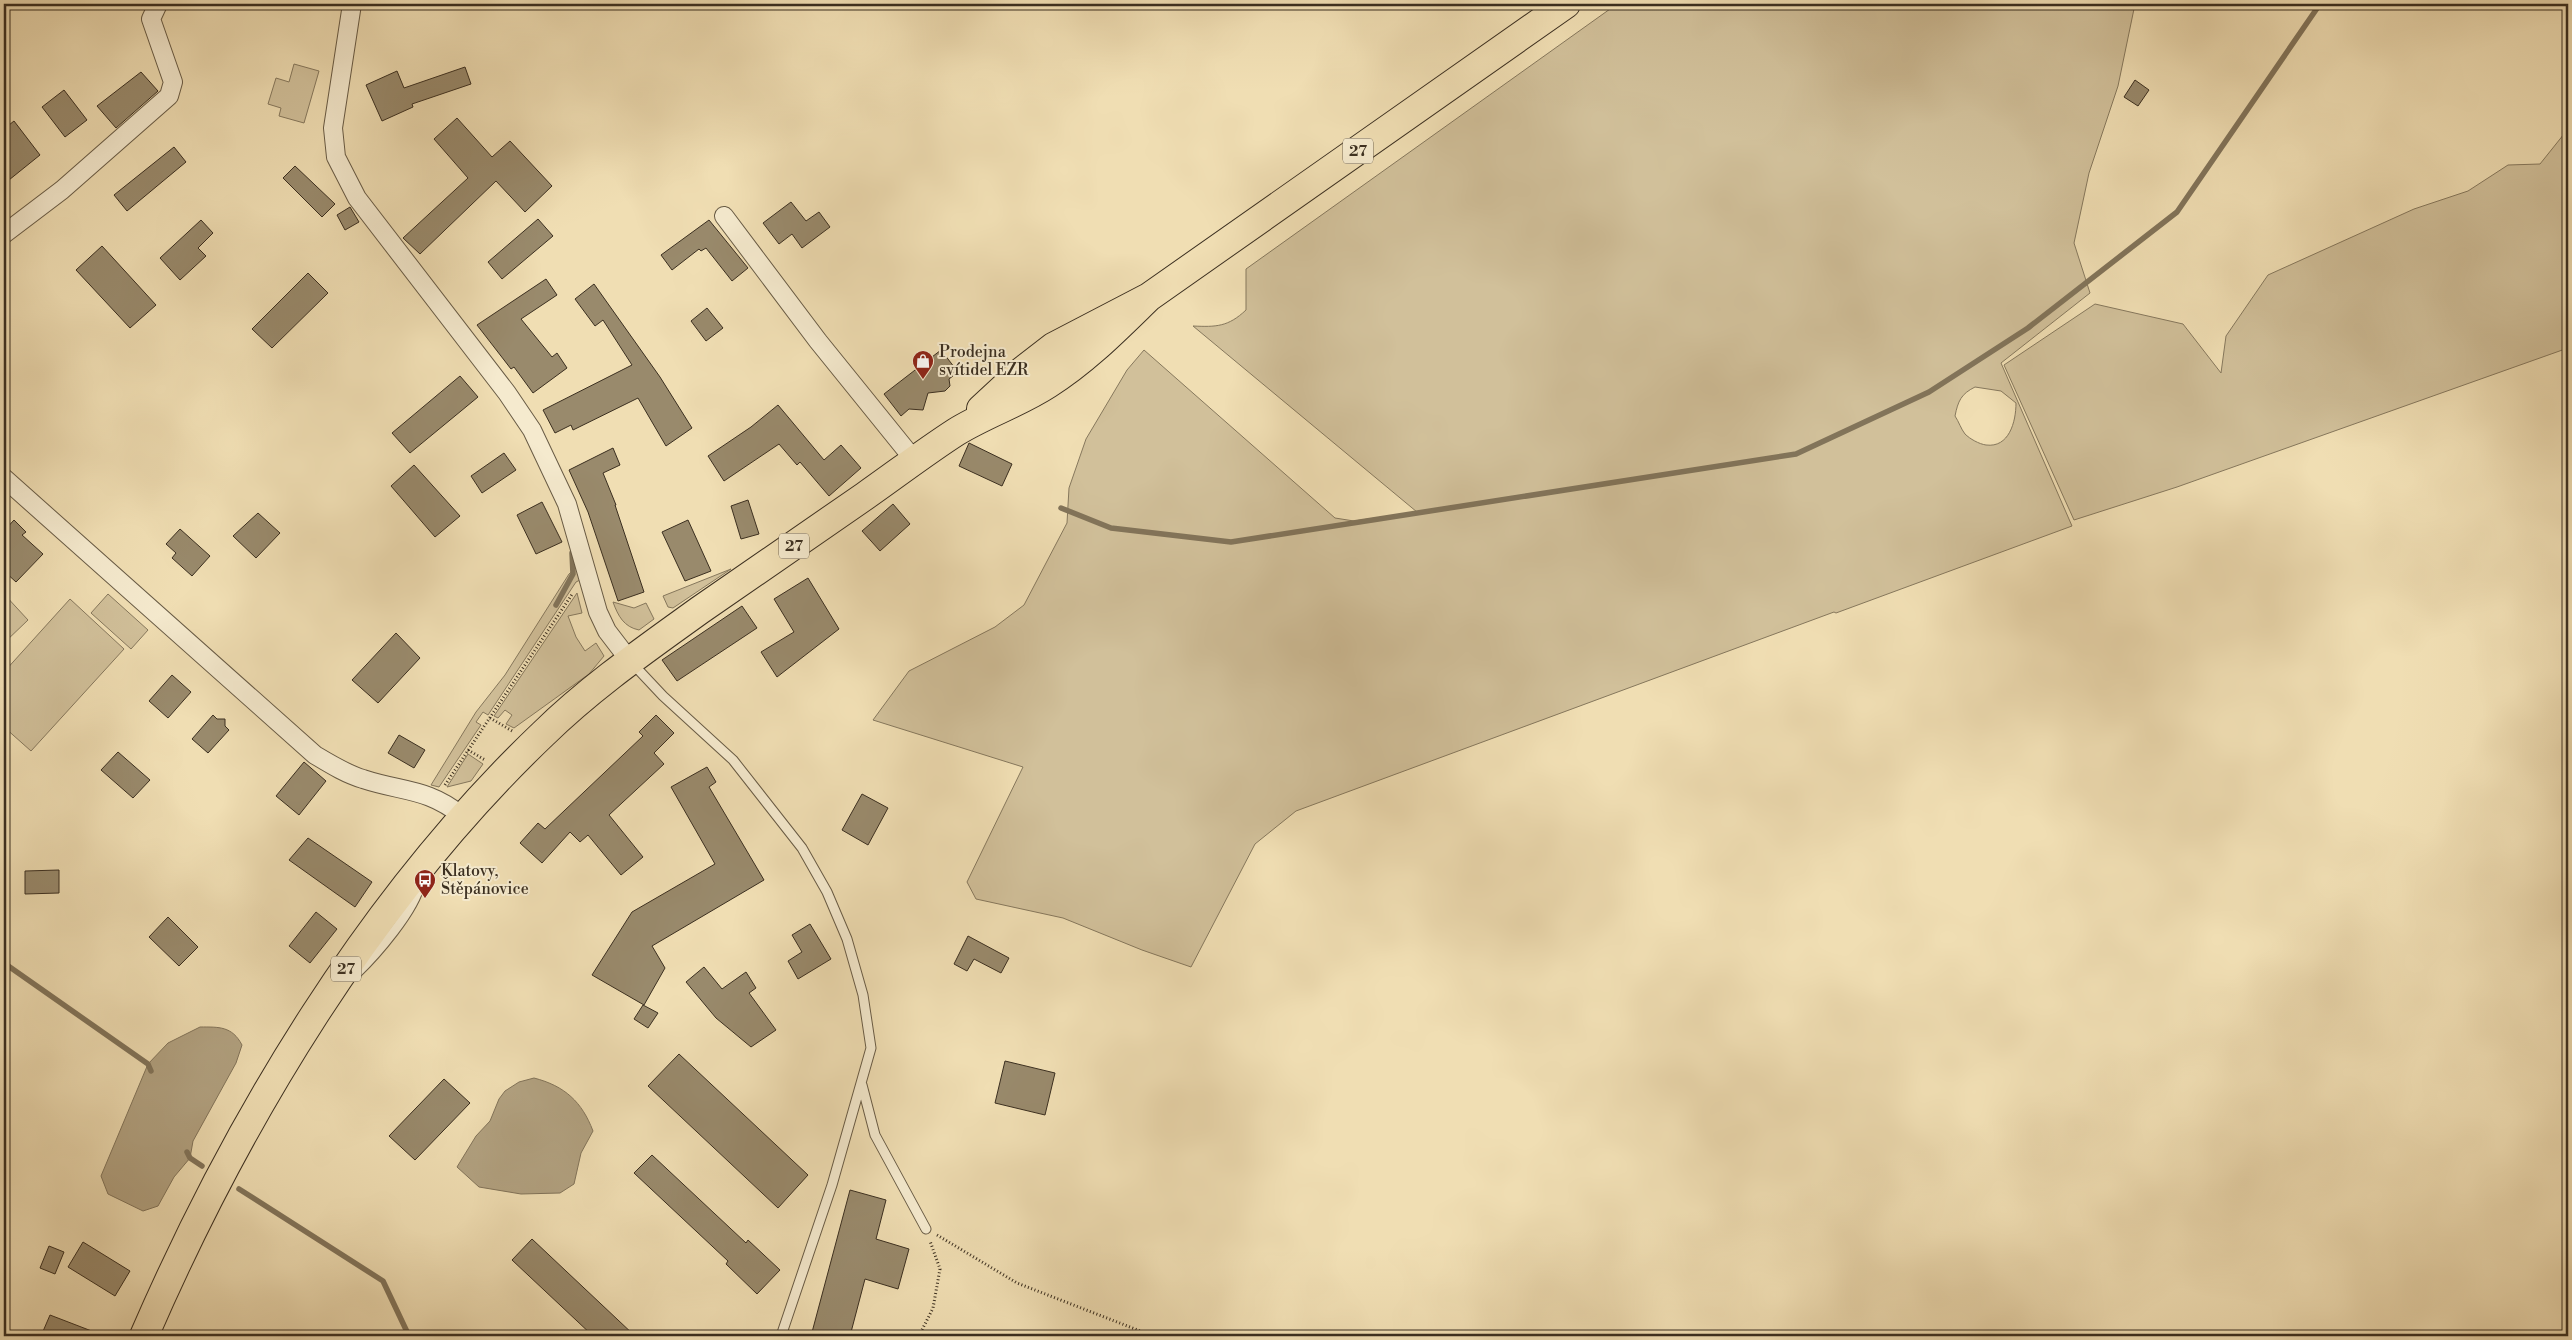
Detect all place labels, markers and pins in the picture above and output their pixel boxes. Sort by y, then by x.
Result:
place label: Prodejna svítidel EZR [939,342,1029,380]
shop icon: Prodejna svítidel EZR [911,349,935,380]
place label: Klatovy, Štěpánovice [441,861,529,899]
bus stop icon: Klatovy, Štěpánovice [413,868,437,899]

